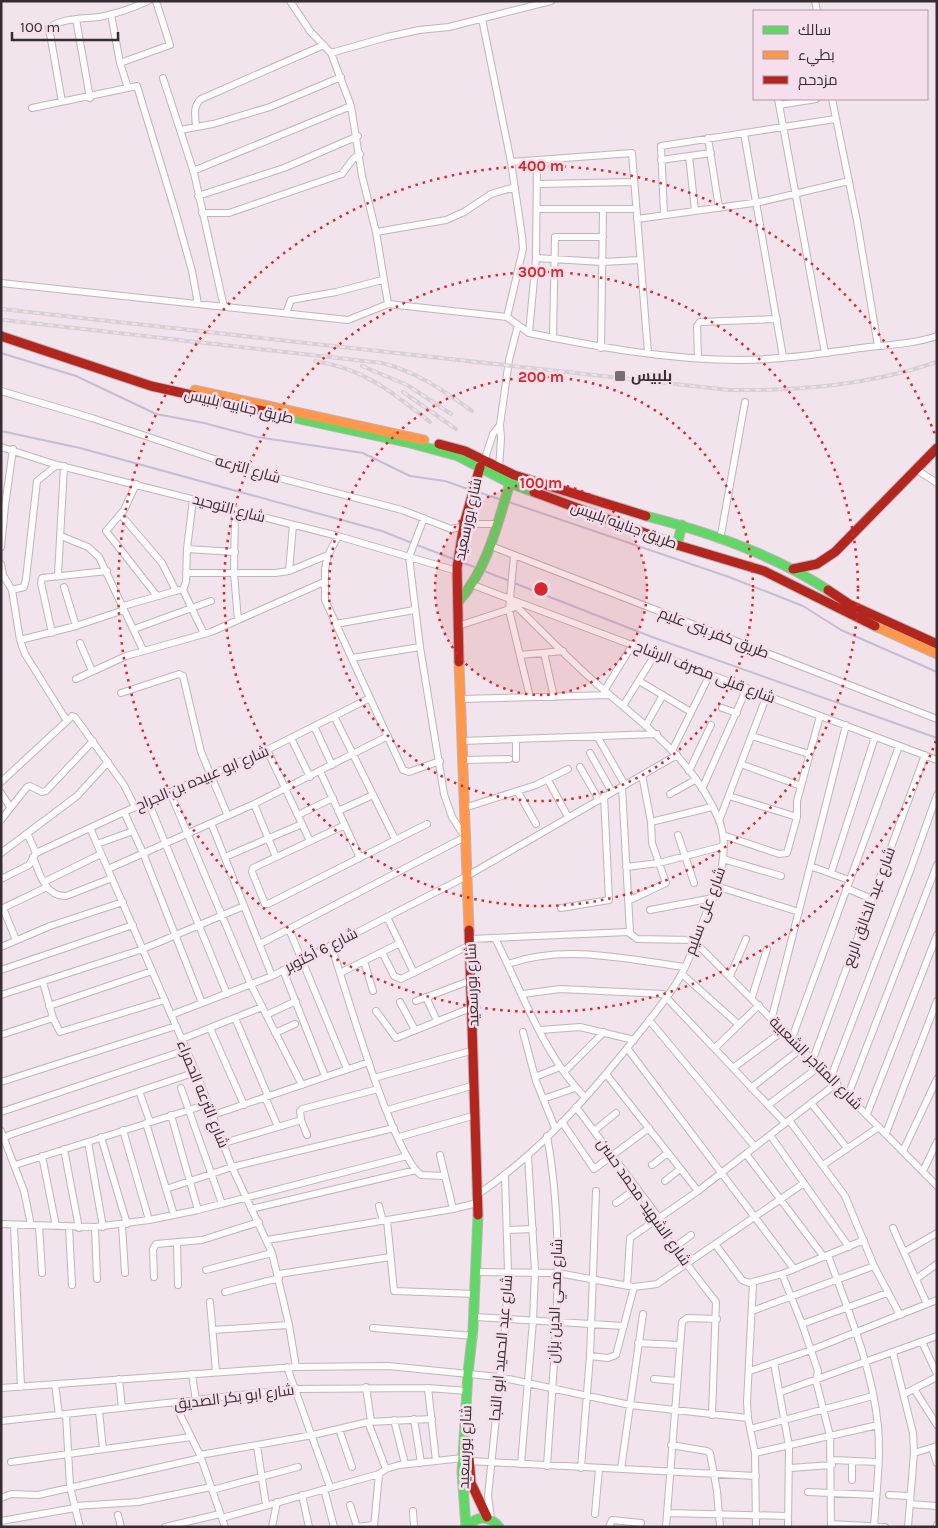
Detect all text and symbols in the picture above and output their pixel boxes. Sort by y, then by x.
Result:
scale bar [12,10,119,42]
legend [753,10,928,100]
text: 100 m [20,18,60,36]
text: سالك [798,21,831,39]
text: بطيء [798,46,835,67]
text: مزدحم [798,71,838,90]
text: 400 m [518,157,564,175]
text: 300 m [518,263,564,281]
place label: بلبيس [631,367,672,385]
text: 200 m [518,368,564,386]
marker: بلبيس [613,369,627,383]
street label: طريق جنابيه بلبيس [182,385,295,428]
street label: شارع الترعه [213,451,283,489]
text: 100 m [520,474,562,492]
street label: شارع بورسعيد [451,476,487,562]
street label: شارع التوحيد [190,490,267,528]
street label: طريق جنابيه بلبيس [568,497,680,554]
centre of rings [532,580,550,598]
street label: طريق كفر بنى عليم [656,604,772,663]
street label: شارع قبلى مصرف الرشاح [631,637,778,709]
street label: شارع ابو عبيده بن الجراح [132,742,272,816]
street label: شارع عبد الخالق الربع [839,845,901,970]
street label: شارع على سليم [681,865,731,958]
street label: شارع 6 أكتوبر [280,923,362,978]
street label: شارع بورسعيد [462,943,484,1027]
street label: شارع المتاجر الشعبية [764,1013,866,1115]
street label: شارع الترعه الحمراء [171,1037,233,1151]
street label: شارع الشهيد محمد حسن [592,1135,695,1270]
street label: شارع محي الدين بزان [544,1238,569,1364]
street label: شارع عبد الحميد ابو النجا [486,1274,518,1422]
street label: شارع ابو بكر الصديق [173,1381,296,1415]
street label: شارع بورسعيد [455,1405,477,1489]

